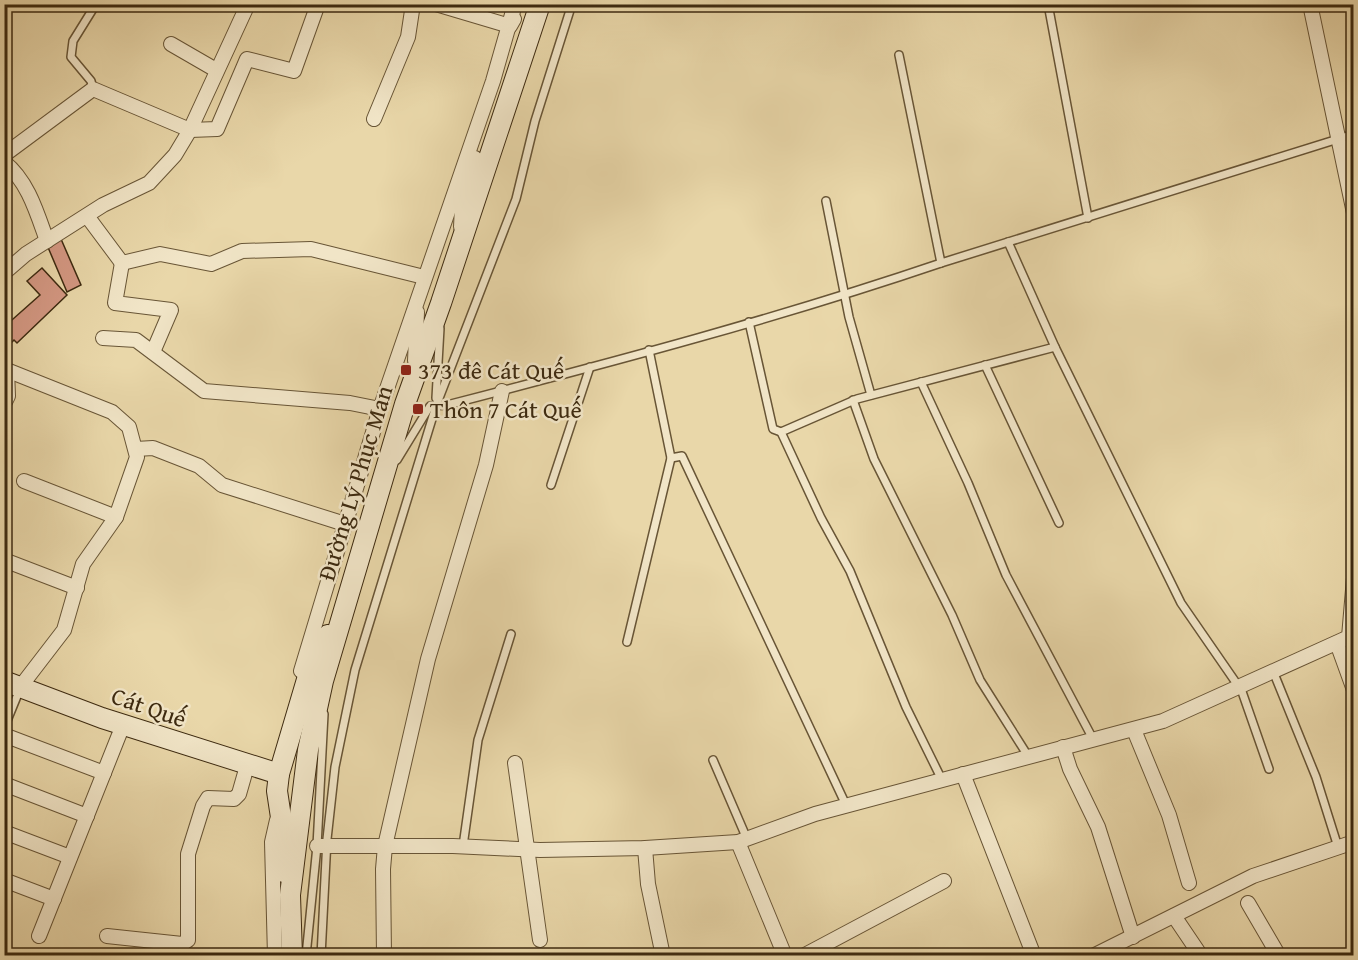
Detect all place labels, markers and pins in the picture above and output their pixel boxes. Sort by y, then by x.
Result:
place label: 373 đê Cát Quế [418,353,564,388]
marker: 373 đê Cát Quế [399,363,413,377]
place label: Thôn 7 Cát Quế [430,392,582,427]
marker: Thôn 7 Cát Quế [411,402,425,416]

